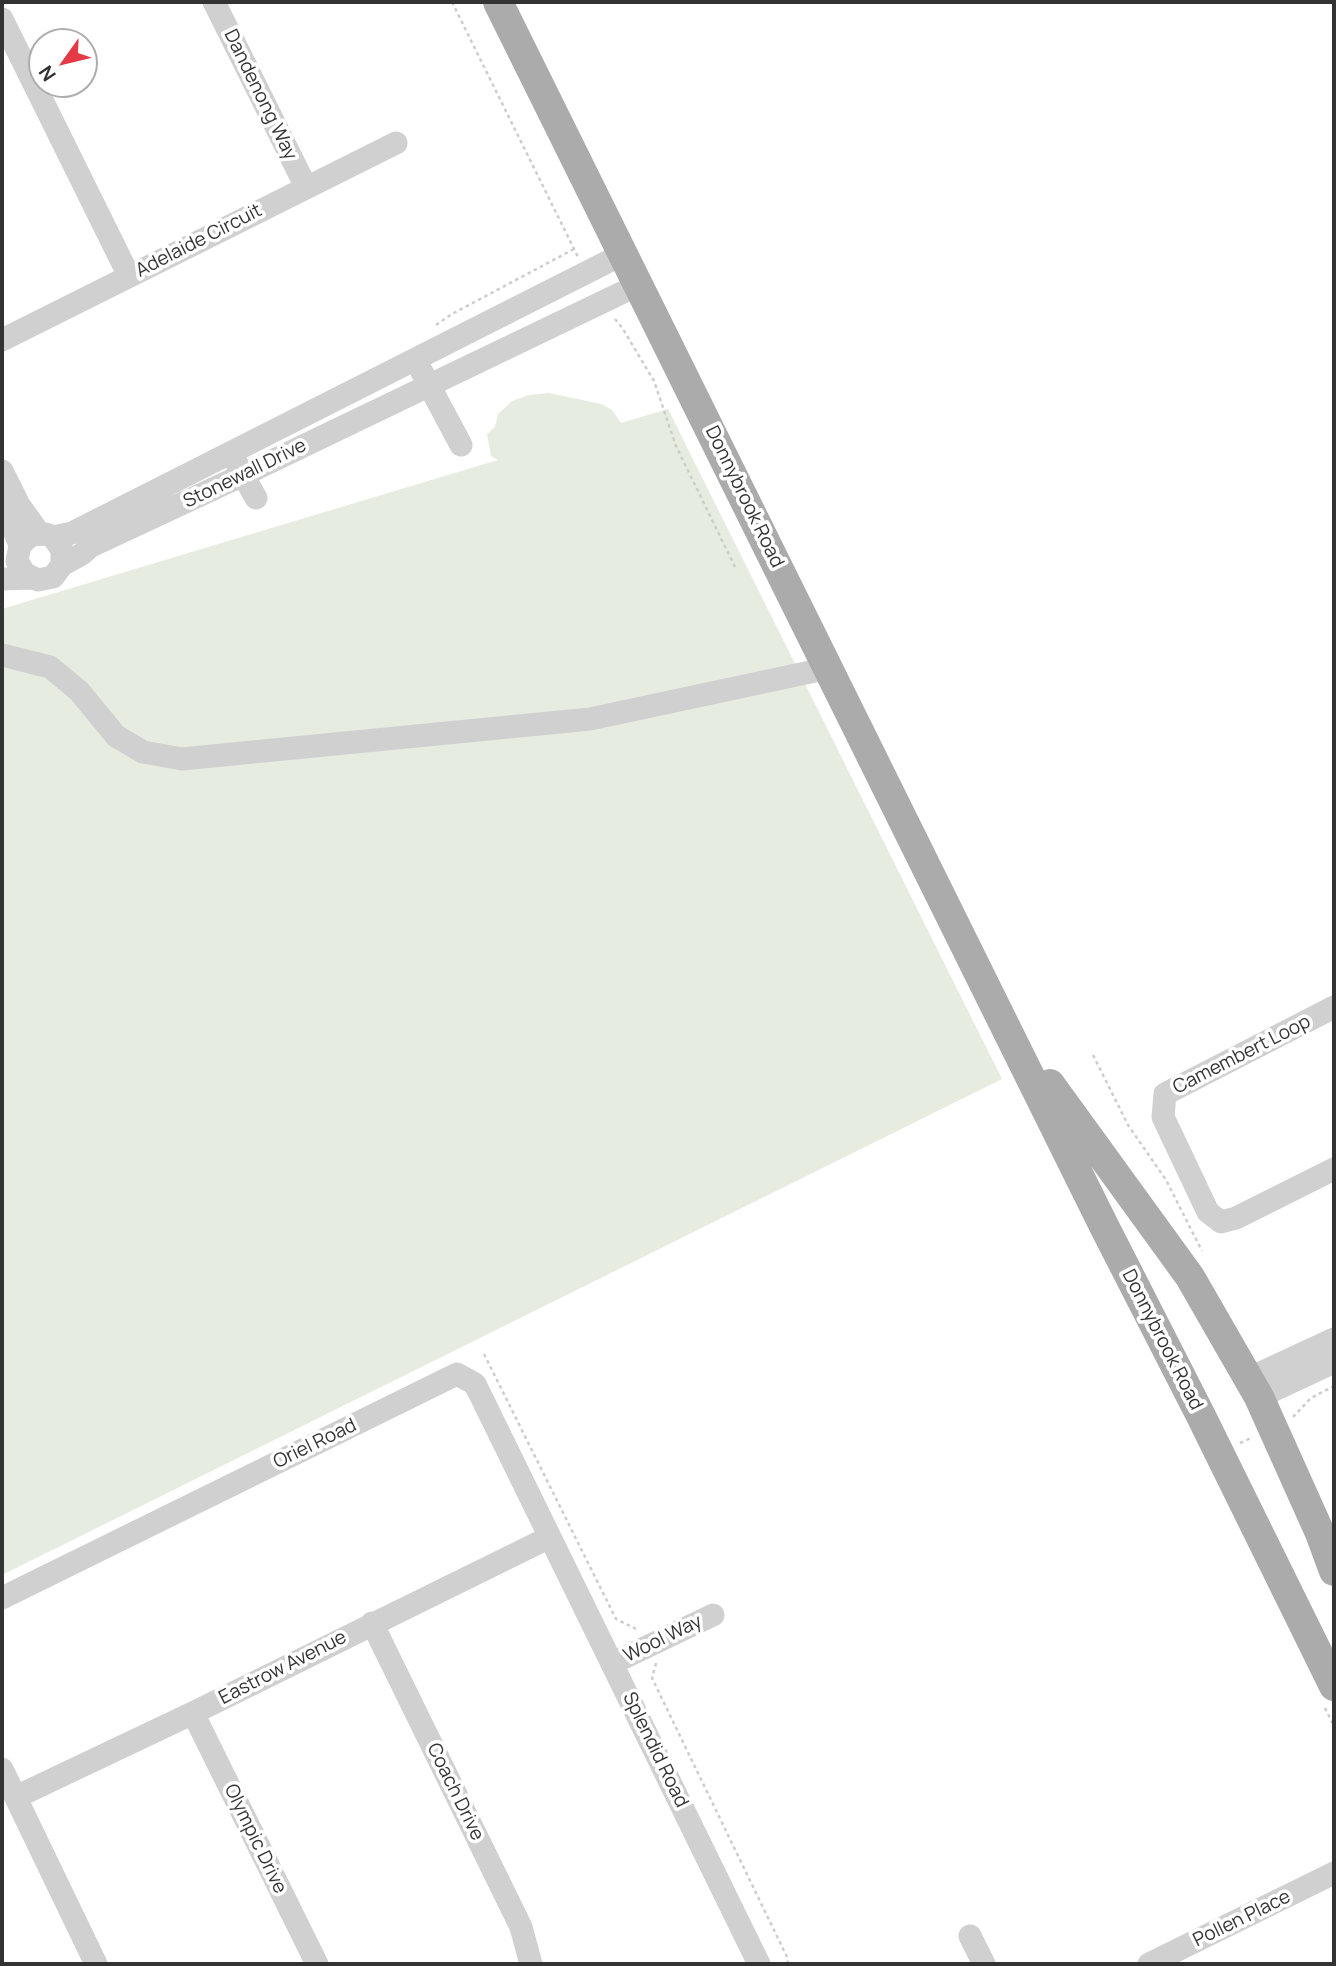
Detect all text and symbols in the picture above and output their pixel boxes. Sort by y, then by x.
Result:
street label: Dandenong Way [219,26,301,164]
north arrow [28,28,98,98]
text: N [33,61,62,87]
street label: Adelaide Circuit [132,199,266,283]
street label: Donnybrook Road [700,422,788,572]
street label: Stonewall Drive [180,434,310,514]
street label: Camembert Loop [1169,1011,1315,1099]
street label: Donnybrook Road [1117,1266,1207,1414]
street label: Oriel Road [270,1414,360,1474]
street label: Wool Way [620,1610,706,1668]
street label: Eastrow Avenue [215,1626,351,1710]
street label: Splendid Road [617,1689,693,1811]
street label: Coach Drive [422,1740,488,1844]
street label: Olympic Drive [219,1781,291,1897]
street label: Pollen Place [1190,1886,1294,1952]

